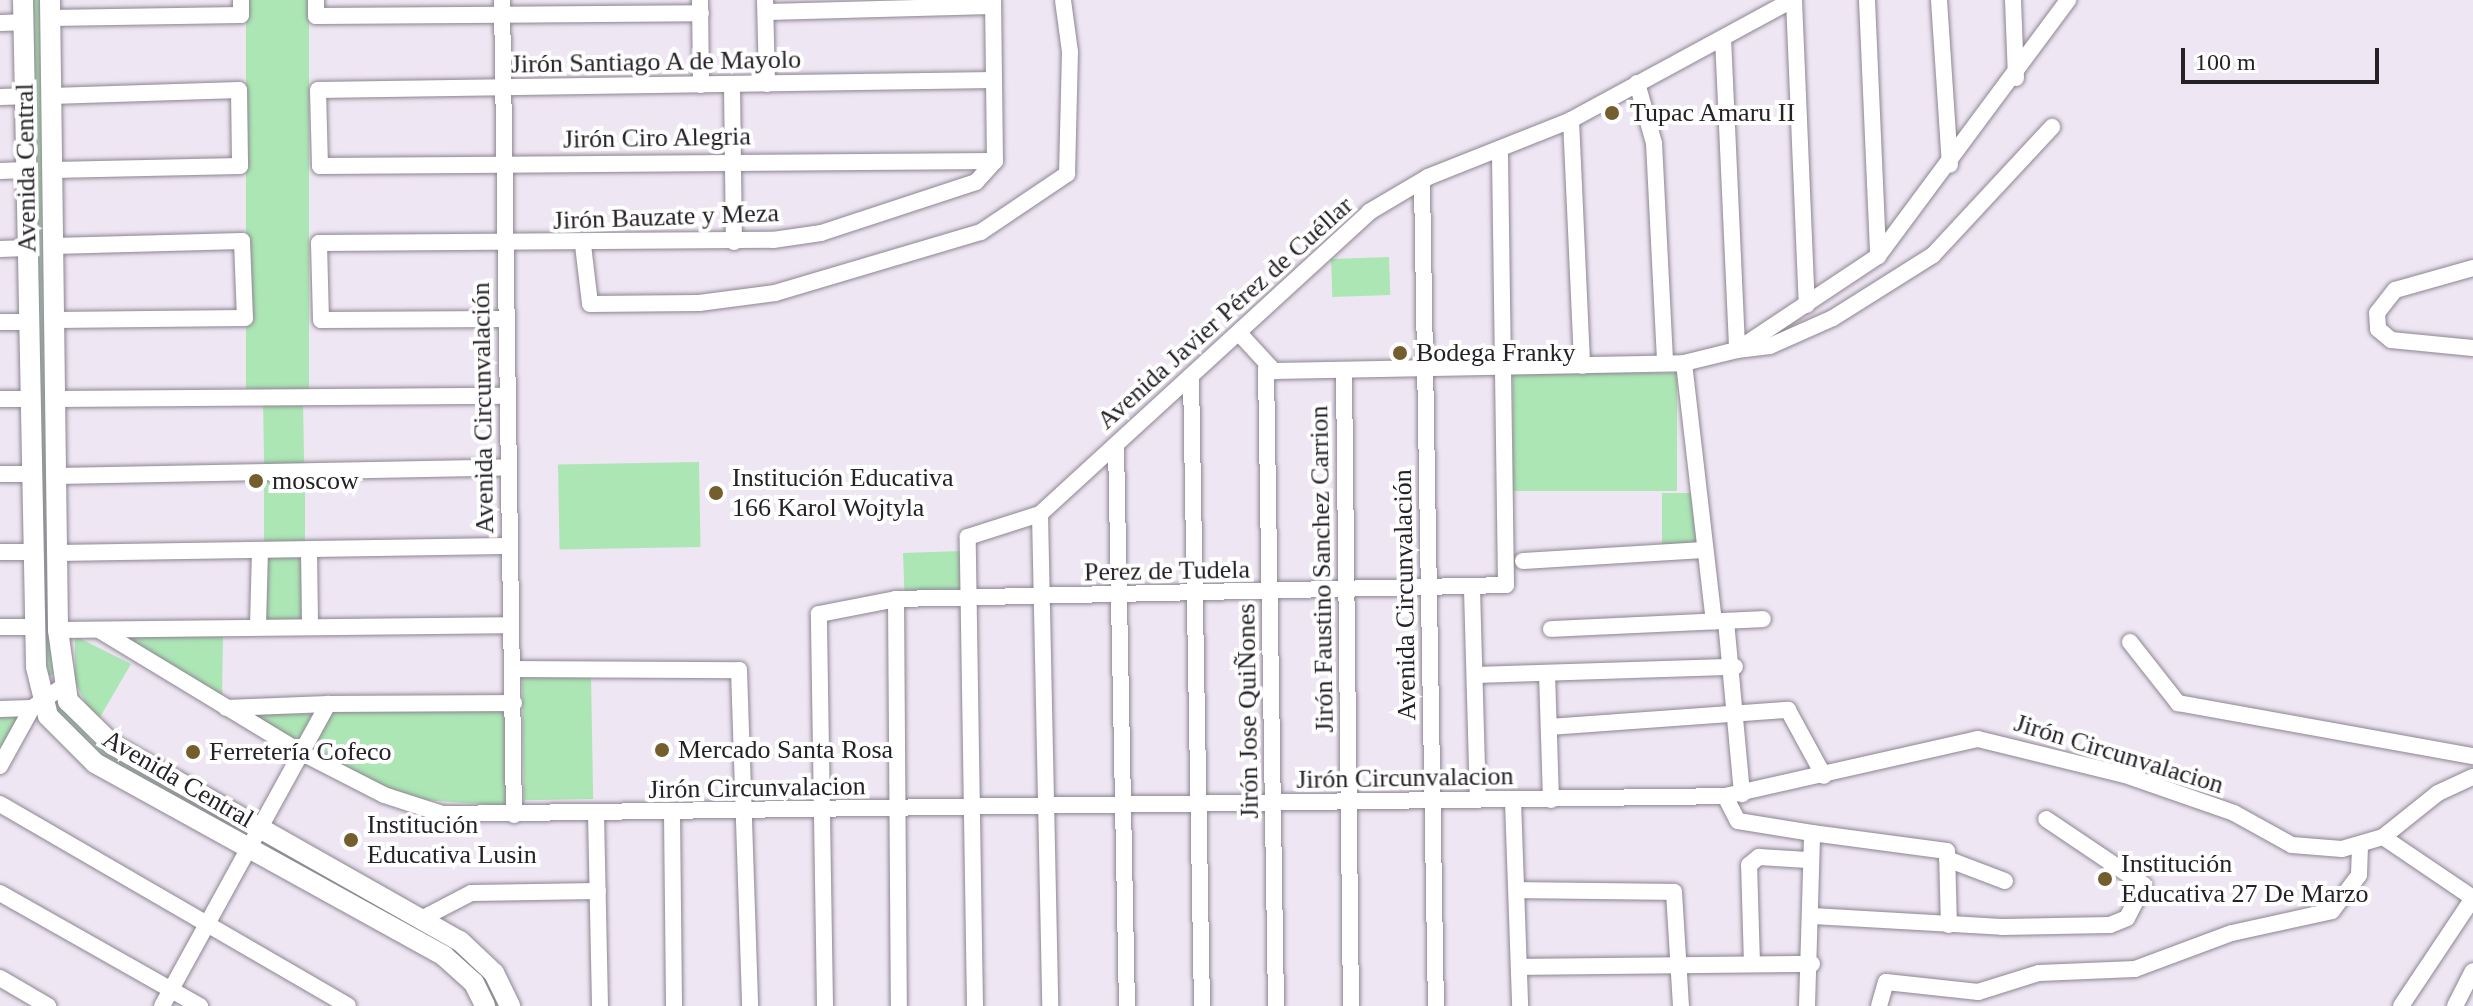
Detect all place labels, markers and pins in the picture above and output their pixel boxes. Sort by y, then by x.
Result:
place label: Tupac Amaru II [1630,97,1797,129]
marker: Tupac Amaru II [1601,102,1623,124]
place label: Bodega Franky [1416,337,1576,369]
marker: Bodega Franky [1391,344,1409,362]
place label: Institución Educativa 166 Karol Wojtyla [732,462,954,524]
place label: moscow [272,465,359,497]
marker: moscow [247,472,265,490]
marker: Institución Educativa 166 Karol Wojtyla [707,484,725,502]
place label: Mercado Santa Rosa [678,734,893,766]
place label: Ferretería Cofeco [209,736,392,768]
marker: Mercado Santa Rosa [653,741,671,759]
marker: Ferretería Cofeco [184,743,202,761]
place label: Institución Educativa Lusin [367,809,537,870]
marker: Institución Educativa Lusin [342,831,360,849]
place label: Institución Educativa 27 De Marzo [2121,848,2369,910]
marker: Institución Educativa 27 De Marzo [2096,870,2114,888]

